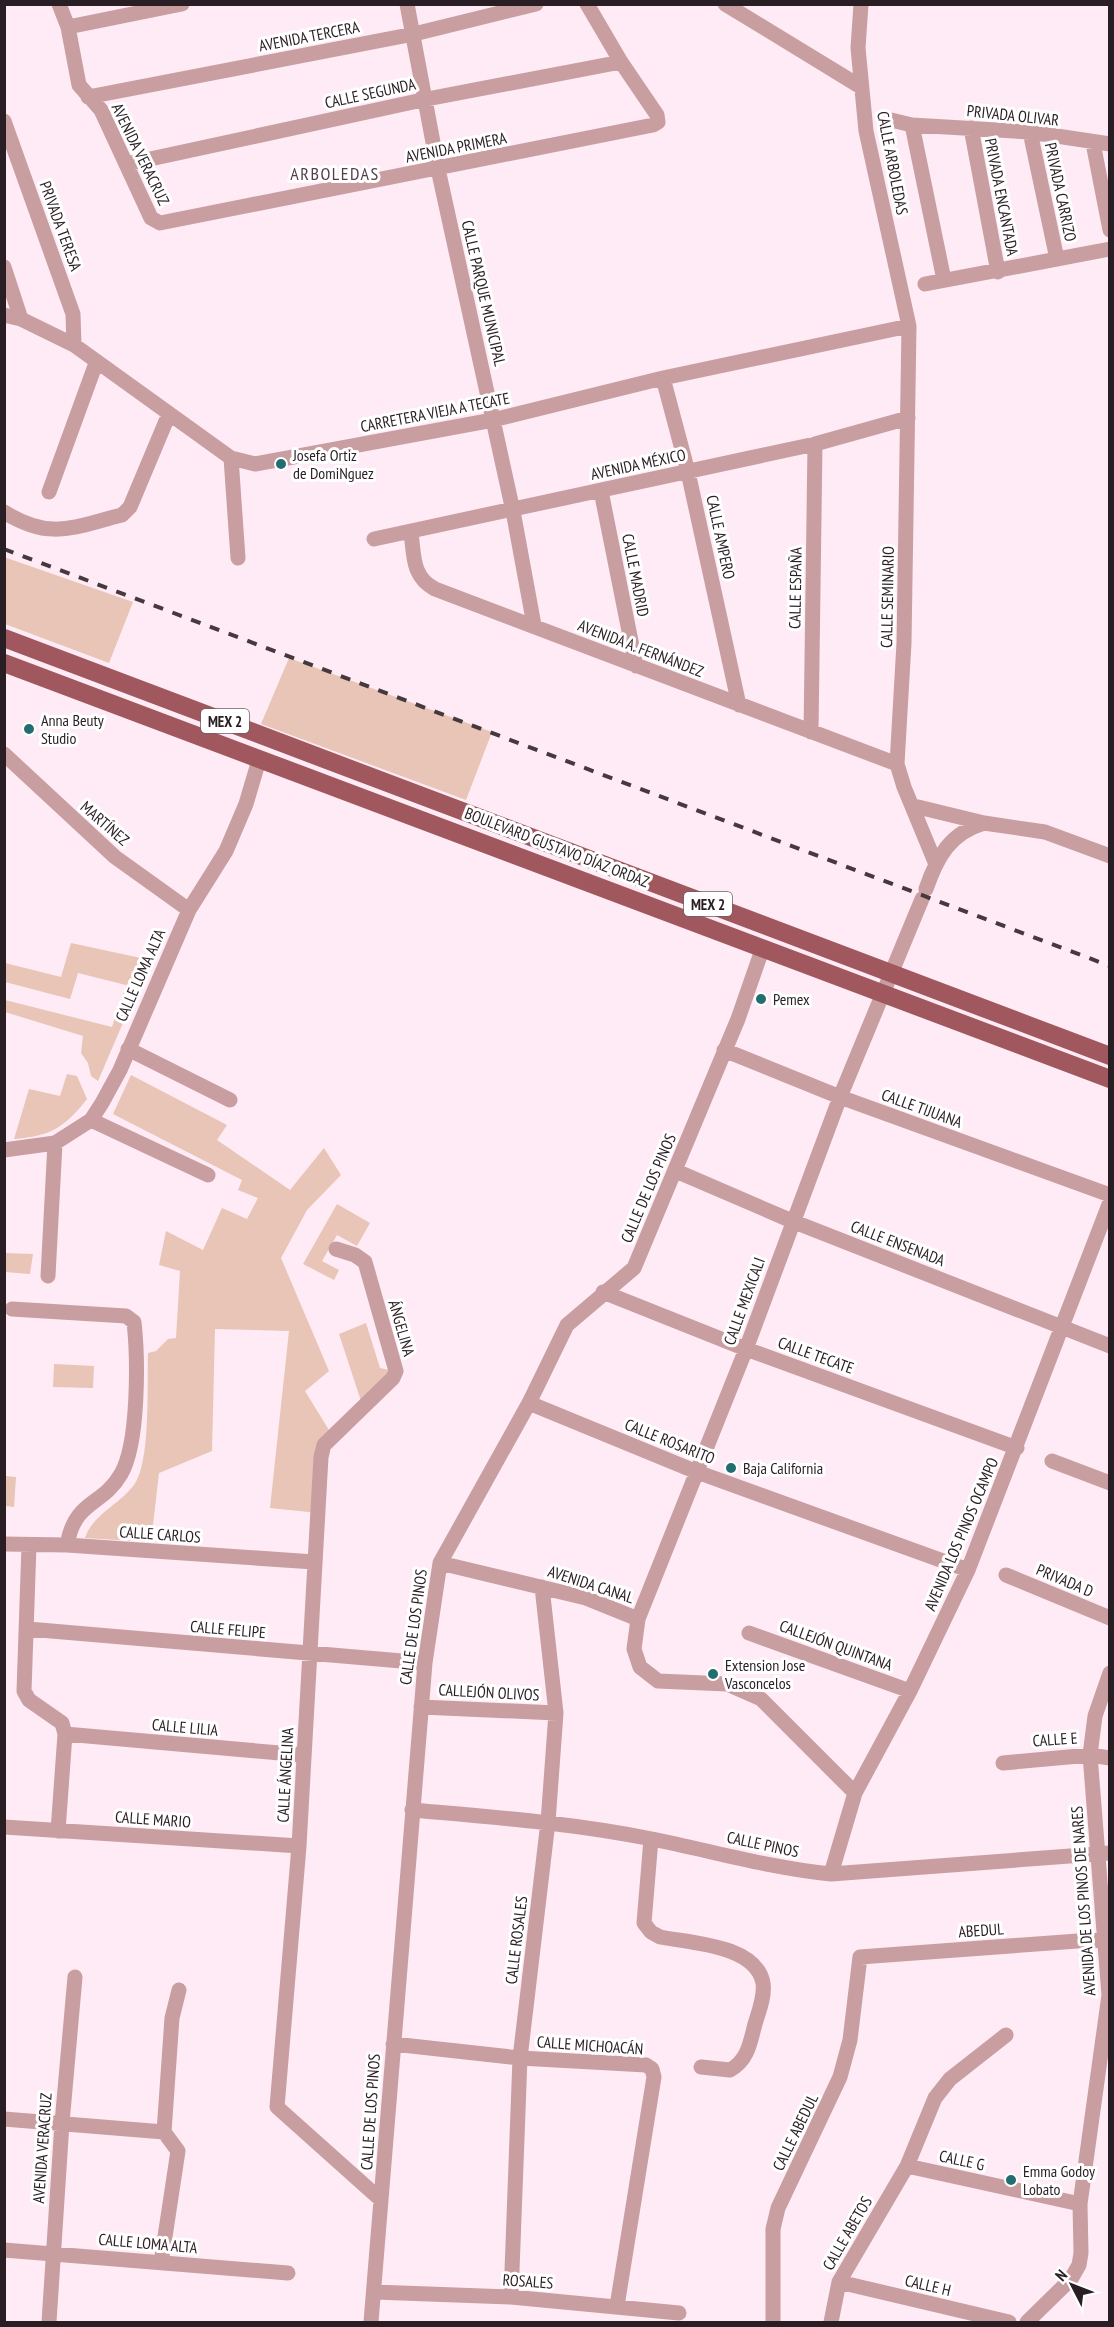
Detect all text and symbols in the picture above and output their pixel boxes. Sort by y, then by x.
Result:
street label: AVENIDA TERCERA [257,16,361,56]
street label: CALLE SEGUNDA [323,74,418,112]
street label: AVENIDA VERACRUZ [108,100,174,208]
street label: PRIVADA OLIVAR [966,100,1060,130]
street label: CALLE ARBOLEDAS [873,109,913,217]
street label: AVENIDA PRIMERA [404,127,509,167]
street label: PRIVADA ENCANTADA [981,136,1023,258]
street label: PRIVADA CARRIZO [1041,141,1081,243]
district label: ARBOLEDAS [290,162,380,185]
street label: PRIVADA TERESA [36,178,87,274]
street label: CALLE PARQUE MUNICIPAL [457,218,511,368]
street label: CARRETERA VIEJA A TECATE [359,388,511,436]
street label: AVENIDA MÉXICO [589,444,688,484]
place label: Josefa Ortiz de DomiNguez [292,445,374,483]
marker: Josefa Ortiz de DomiNguez [274,457,288,471]
street label: CALLE AMPERO [702,493,740,581]
street label: CALLE MADRID [618,532,654,618]
street label: CALLE ESPAÑA [784,546,806,629]
street label: CALLE SEMINARIO [876,546,898,648]
street label: AVENIDA A. FERNÁNDEZ [575,615,707,681]
road number: MEX 2 [201,709,249,733]
place label: Anna Beuty Studio [41,710,104,748]
marker: Anna Beuty Studio [22,722,36,736]
street label: MARTÍNEZ [77,796,133,850]
street label: BOULEVARD GUSTAVO DÍAZ ORDAZ [462,803,652,891]
road number: MEX 2 [684,892,732,916]
street label: CALLE LOMA ALTA [111,925,169,1024]
place label: Pemex [773,989,810,1009]
marker: Pemex [754,992,768,1006]
street label: CALLE TIJUANA [879,1084,965,1132]
street label: CALLE DE LOS PINOS [616,1130,680,1246]
street label: CALLE ENSENADA [848,1216,948,1270]
street label: CALLE MEXICALI [719,1255,769,1347]
street label: ÁNGELINA [384,1298,420,1359]
street label: CALLE TECATE [775,1332,857,1378]
street label: CALLE ROSARITO [622,1414,718,1468]
street label: AVENIDA LOS PINOS OCAMPO [920,1454,1002,1614]
place label: Baja California [743,1458,823,1478]
marker: Baja California [724,1461,738,1475]
street label: CALLE CARLOS [119,1521,202,1547]
street label: PRIVADA D [1034,1559,1096,1601]
street label: AVENIDA CANAL [545,1561,637,1607]
street label: CALLE DE LOS PINOS [395,1568,431,1686]
street label: CALLEJÓN QUINTANA [777,1615,896,1675]
street label: CALLE FELIPE [189,1616,267,1642]
place label: Extension Jose Vasconcelos [724,1655,805,1693]
marker: Extension Jose Vasconcelos [706,1667,720,1681]
street label: CALLEJÓN OLIVOS [438,1679,540,1705]
street label: CALLE LILIA [151,1714,219,1740]
street label: CALLE ÁNGELINA [273,1727,297,1823]
street label: CALLE E [1032,1727,1078,1751]
street label: AVENIDA DE LOS PINOS DE NARES [1066,1805,1100,1997]
street label: CALLE MARIO [114,1806,192,1832]
street label: CALLE PINOS [725,1827,801,1861]
street label: CALLE ROSALES [501,1895,531,1985]
street label: ABEDUL [958,1918,1005,1942]
street label: CALLE MICHOACÁN [536,2031,644,2059]
street label: CALLE DE LOS PINOS [356,2053,384,2171]
street label: CALLE ABEDUL [768,2090,822,2174]
street label: AVENIDA VERACRUZ [28,2092,56,2204]
street label: CALLE G [937,2145,987,2175]
place label: Emma Godoy Lobato [1023,2161,1095,2199]
marker: Emma Godoy Lobato [1004,2173,1018,2187]
street label: CALLE ABETOS [818,2192,876,2273]
street label: CALLE LOMA ALTA [98,2229,199,2257]
north arrow [1042,2255,1102,2315]
text: N [1051,2265,1071,2285]
street label: ROSALES [502,2269,554,2293]
street label: CALLE H [903,2270,953,2300]

